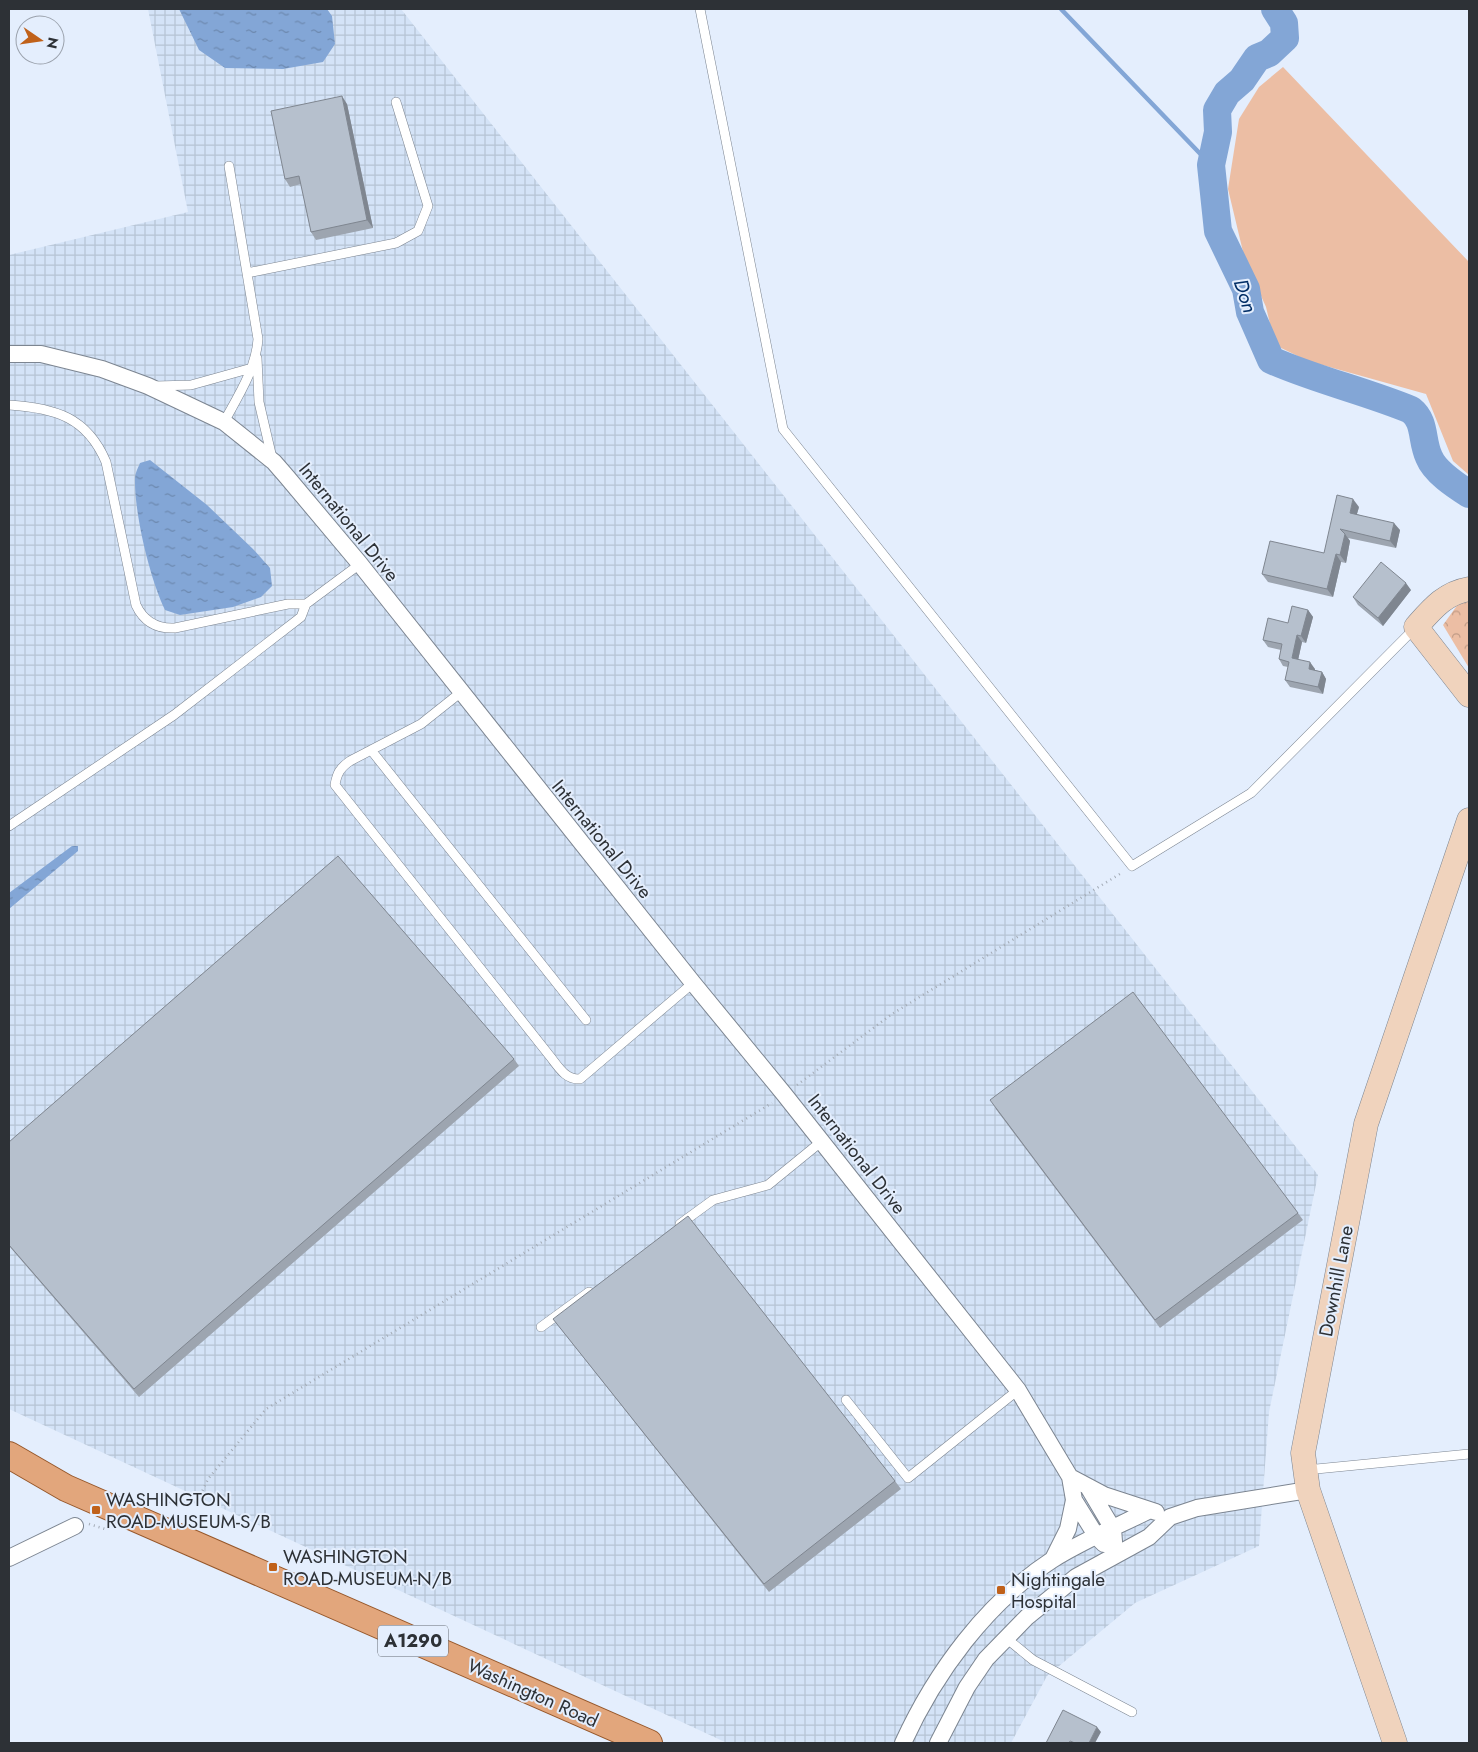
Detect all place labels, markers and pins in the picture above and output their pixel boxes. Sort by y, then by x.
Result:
place label: WASHINGTON ROAD-MUSEUM-S/B [106,1486,271,1535]
marker: WASHINGTON ROAD-MUSEUM-S/B [90,1504,102,1516]
place label: WASHINGTON ROAD-MUSEUM-N/B [283,1543,452,1592]
marker: WASHINGTON ROAD-MUSEUM-N/B [267,1561,279,1573]
place label: Nightingale Hospital [1011,1566,1105,1615]
marker: Nightingale Hospital [995,1584,1007,1596]

